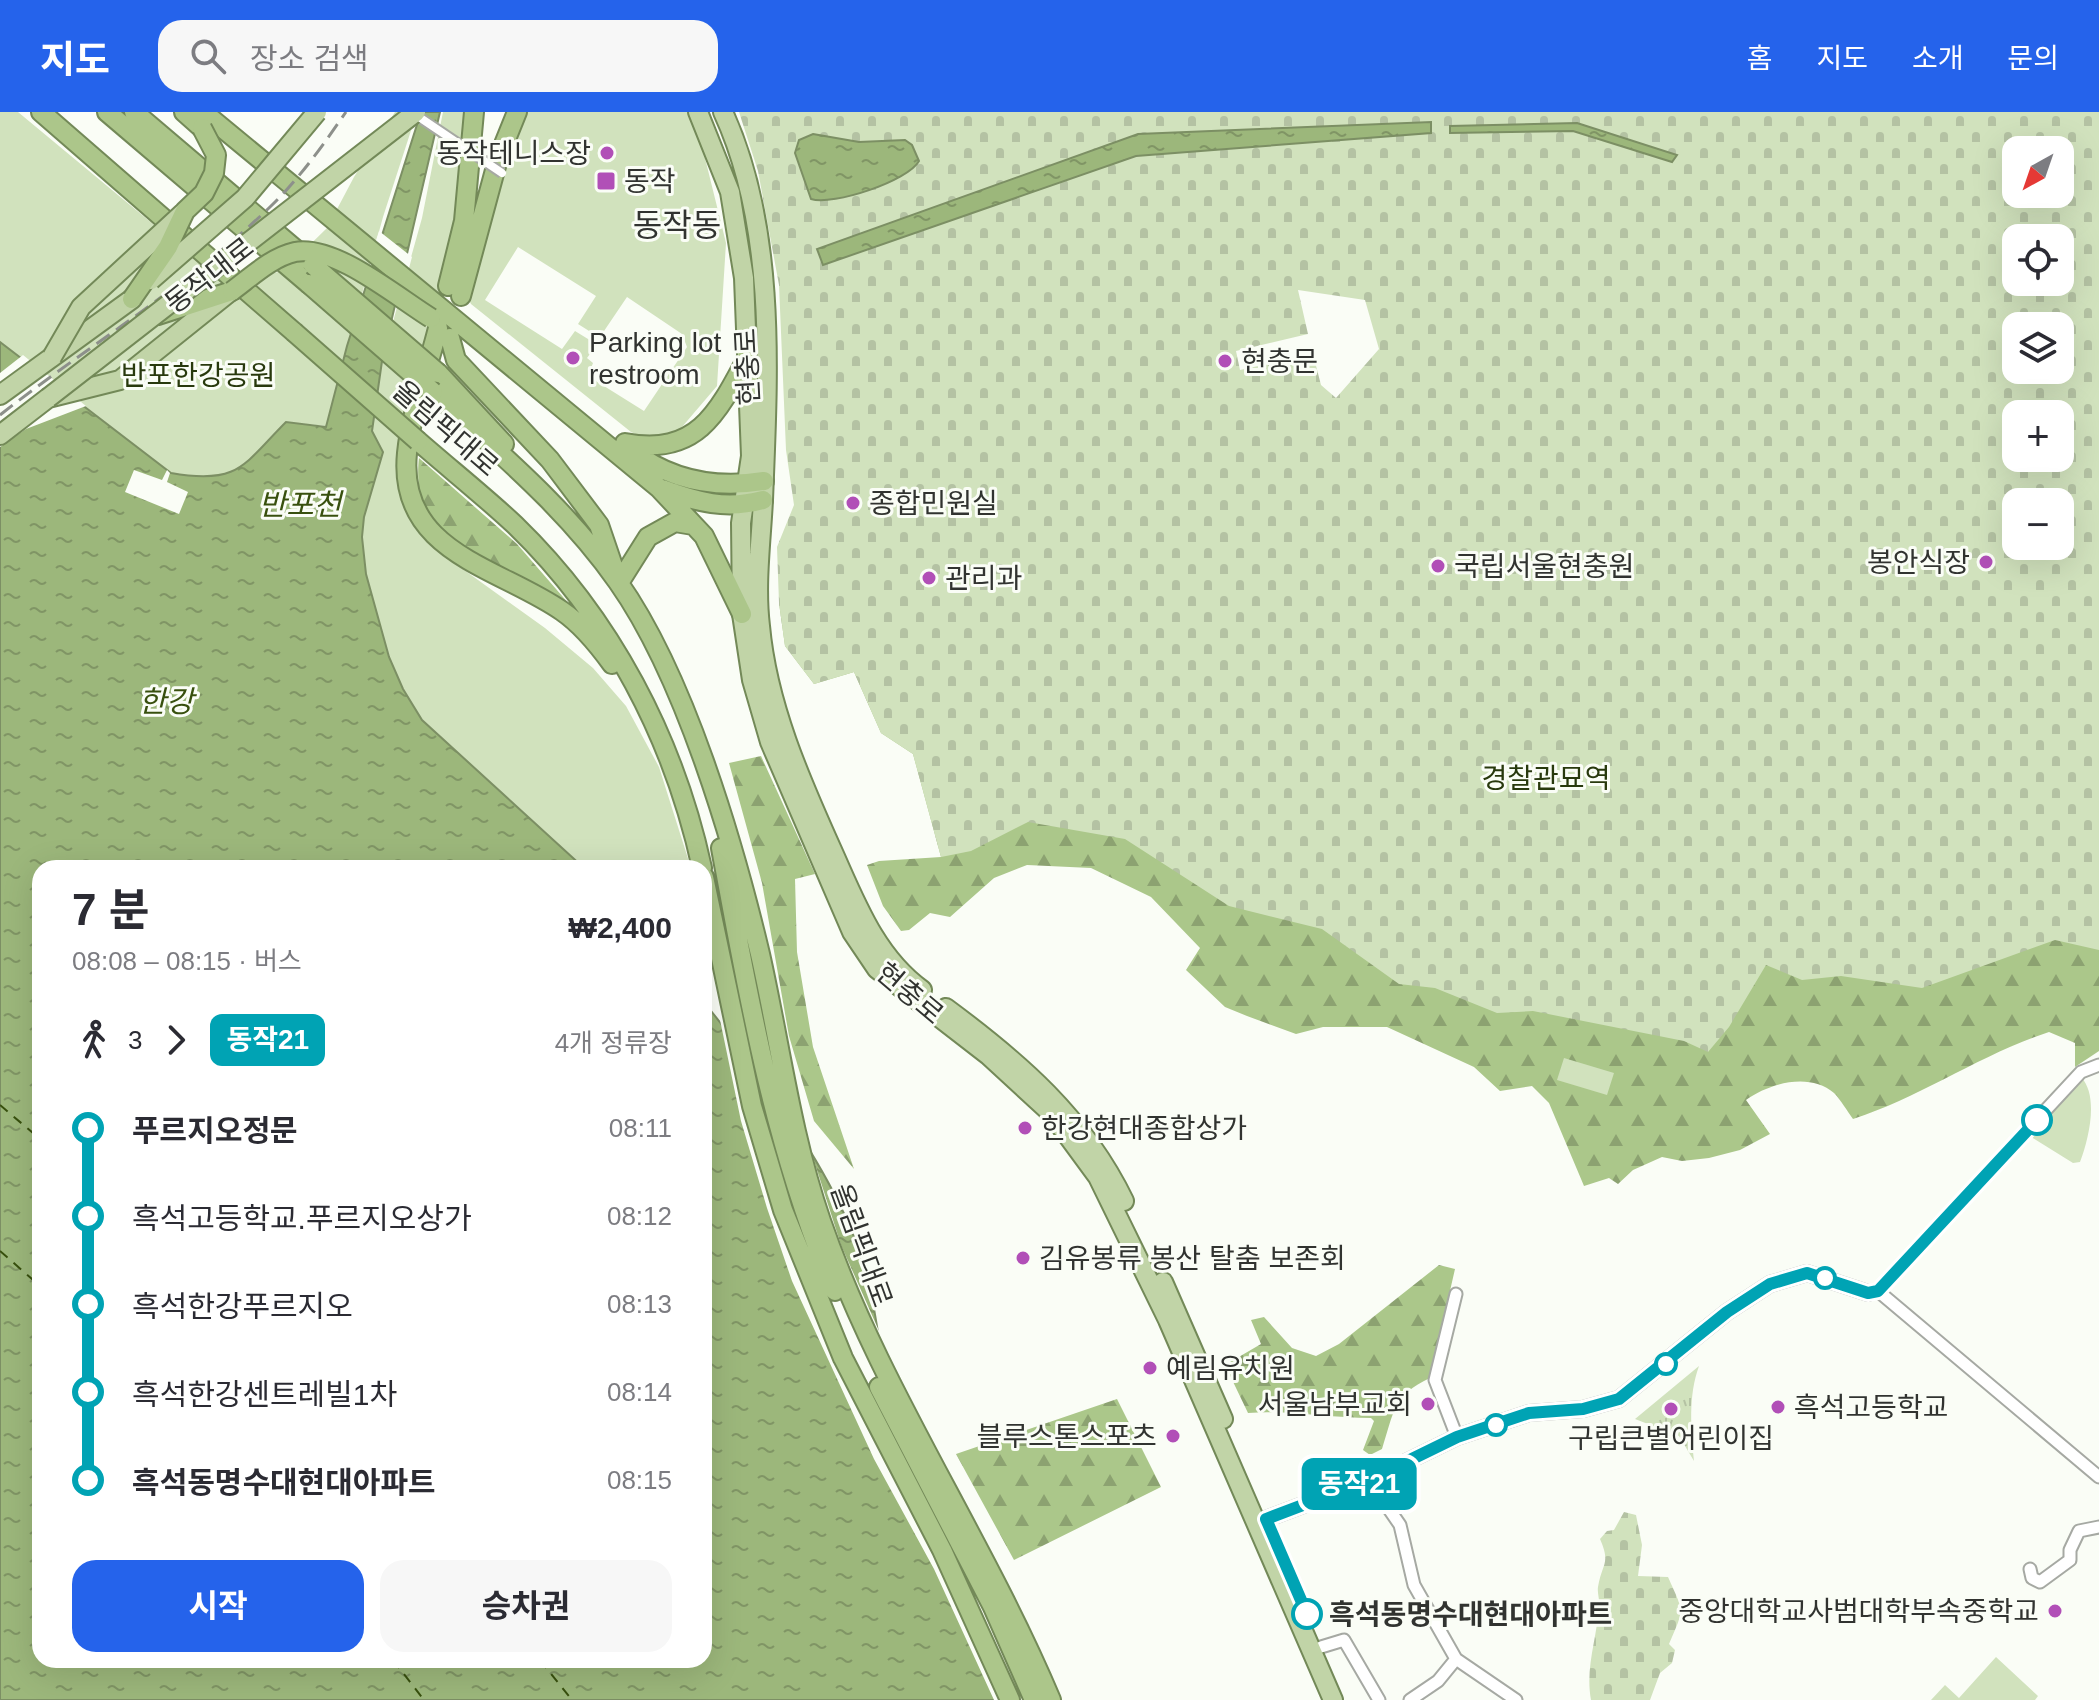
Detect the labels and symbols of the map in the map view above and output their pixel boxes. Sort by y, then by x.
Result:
north arrow [2002,136,2074,208]
place label: 동작테니스장 [436,138,591,169]
marker: 동작테니스장 [598,144,616,162]
place label: 동작 [624,166,676,197]
marker: 동작 [595,170,617,192]
district label: 동작동 [633,207,721,243]
street label: 동작대로 [159,231,259,319]
place label: Parking lot restroom [589,327,722,390]
street label: 현충로 [730,328,765,406]
place label: 현충문 [1241,346,1318,377]
marker: Parking lot restroom [564,349,582,367]
marker: 현충문 [1216,352,1234,370]
park label: 반포한강공원 [121,360,275,391]
street label: 올림픽대로 [387,374,504,482]
water label: 반포천 [259,488,345,521]
place label: 종합민원실 [869,488,998,519]
marker: 종합민원실 [844,494,862,512]
place label: 봉안식장 [1867,547,1970,578]
place label: 국립서울현충원 [1454,551,1634,582]
marker: 봉안식장 [1977,553,1995,571]
marker: 국립서울현충원 [1429,557,1447,575]
place label: 관리과 [945,563,1022,594]
marker: 관리과 [920,569,938,587]
water label: 한강 [138,685,197,718]
park label: 경찰관묘역 [1482,763,1610,794]
street label: 현충로 [870,957,949,1030]
unlabelled marker [2022,1105,2052,1135]
place label: 한강현대종합상가 [1041,1113,1247,1144]
marker: 한강현대종합상가 [1016,1119,1034,1137]
street label: 올림픽대로 [825,1179,898,1311]
place label: 김유봉류 봉산 탈춤 보존회 [1039,1243,1346,1274]
marker: 김유봉류 봉산 탈춤 보존회 [1014,1249,1032,1267]
unlabelled marker [1814,1267,1836,1289]
place label: 예림유치원 [1166,1353,1295,1384]
unlabelled marker [1655,1353,1677,1375]
marker: 예림유치원 [1141,1359,1159,1377]
place label: 서울남부교회 [1257,1389,1412,1420]
place label: 흑석고등학교 [1794,1392,1949,1423]
marker: 서울남부교회 [1419,1395,1437,1413]
marker: 흑석고등학교 [1769,1398,1787,1416]
marker: 구립큰별어린이집 [1662,1400,1680,1418]
unlabelled marker [1485,1414,1507,1436]
place label: 블루스톤스포츠 [977,1421,1157,1452]
place label: 구립큰별어린이집 [1568,1423,1774,1454]
marker: 블루스톤스포츠 [1164,1427,1182,1445]
line badge: 동작21 [1303,1458,1415,1510]
place label: 중앙대학교사범대학부속중학교 [1678,1596,2039,1627]
marker: 흑석동명수대현대아파트 [1292,1599,1322,1629]
place label: 흑석동명수대현대아파트 [1329,1599,1612,1630]
marker: 중앙대학교사범대학부속중학교 [2046,1602,2064,1620]

